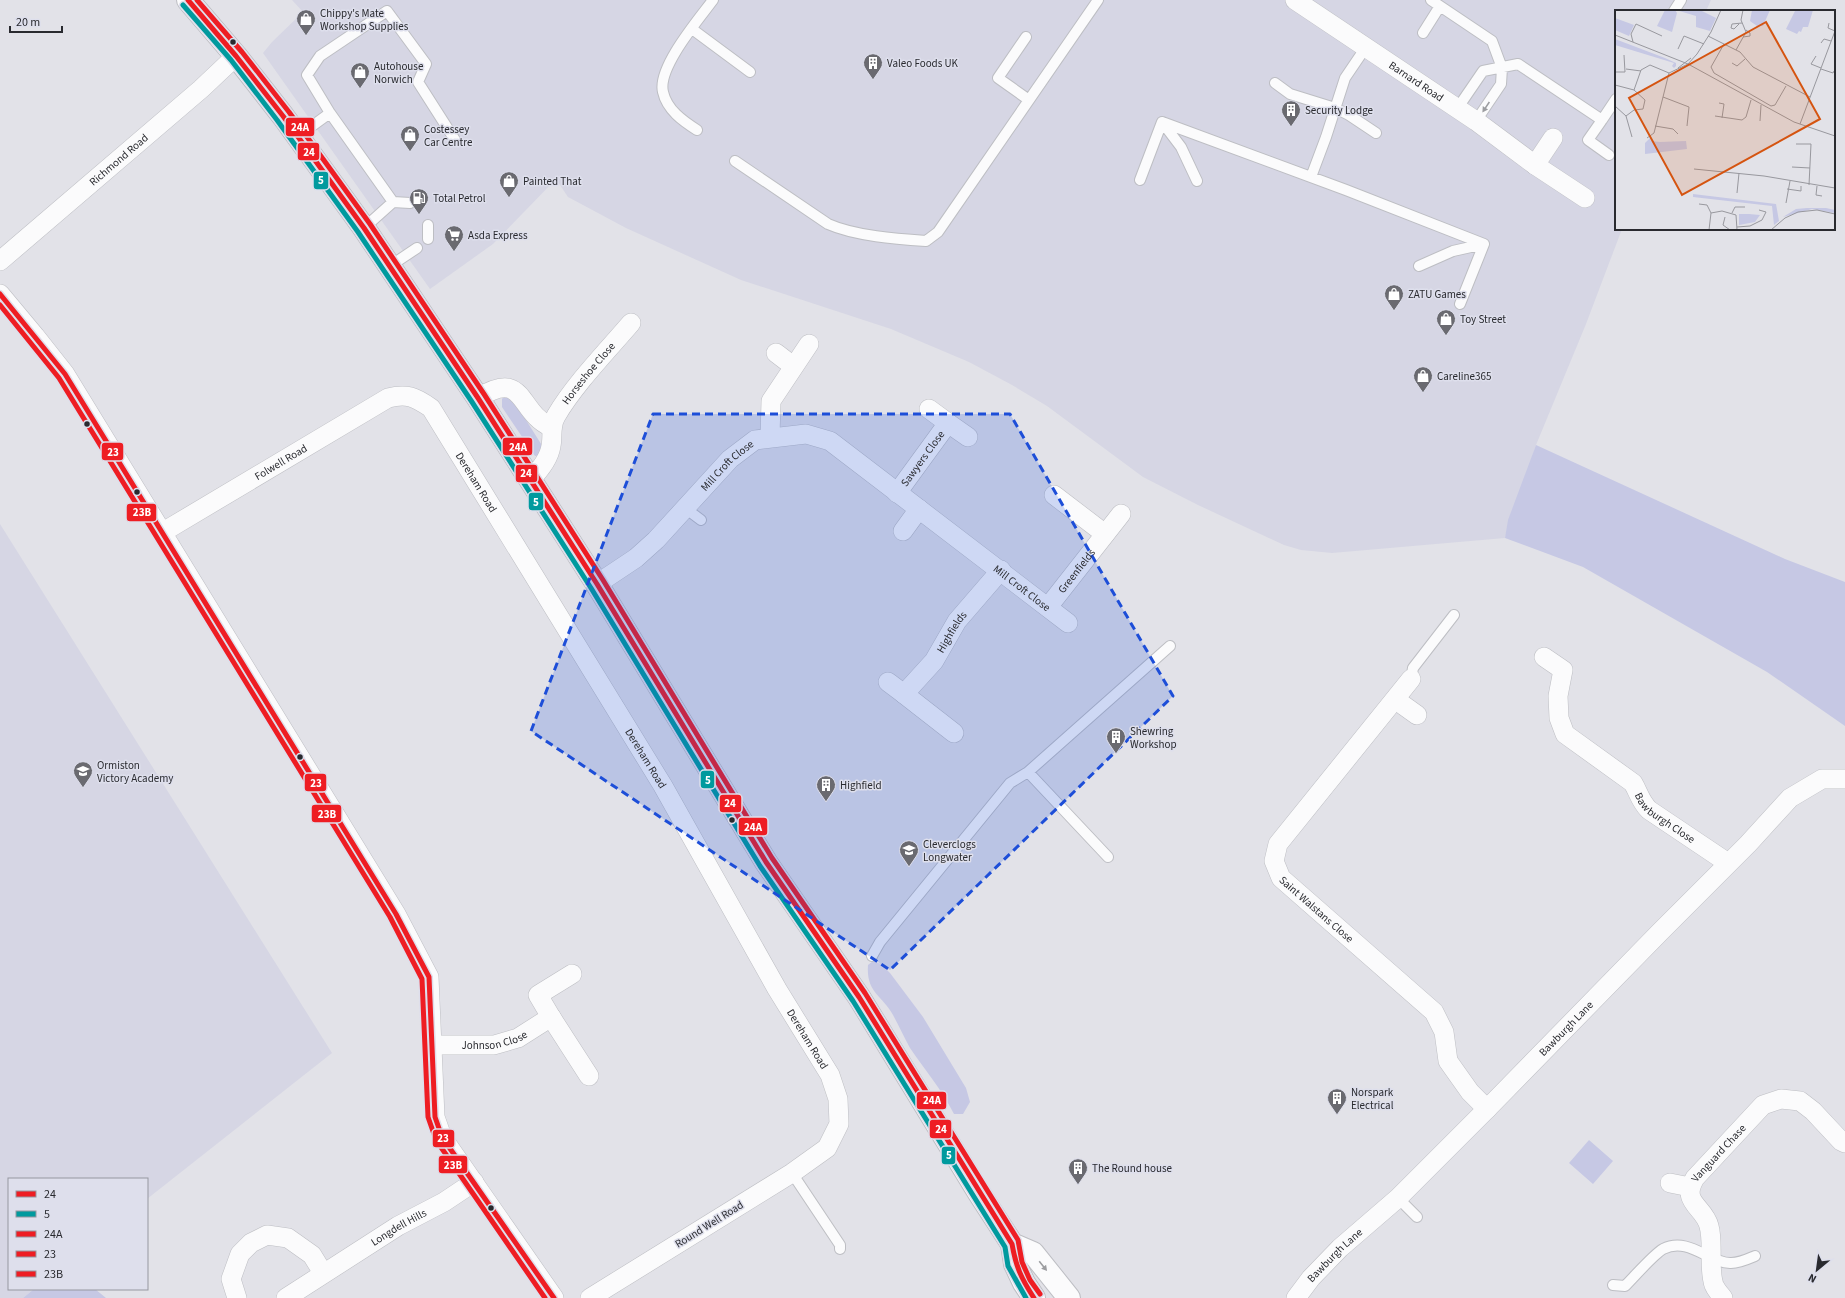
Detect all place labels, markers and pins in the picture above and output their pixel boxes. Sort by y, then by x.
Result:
place label: Chippy's Mate Workshop Supplies [320,6,409,34]
shop icon: Chippy's Mate Workshop Supplies [295,8,317,36]
unlabelled marker [228,37,238,47]
building icon: Valeo Foods UK [862,52,884,80]
place label: Valeo Foods UK [887,56,959,71]
place label: Autohouse Norwich [374,59,424,87]
shop icon: Autohouse Norwich [349,61,371,89]
building icon: Security Lodge [1280,99,1302,127]
place label: Security Lodge [1305,103,1374,118]
place label: Costessey Car Centre [424,122,473,150]
shop icon: Costessey Car Centre [399,124,421,152]
shop icon: Painted That [498,170,520,198]
place label: Painted That [523,174,582,189]
fuel station icon: Total Petrol [408,187,430,215]
place label: Total Petrol [433,191,486,206]
supermarket icon: Asda Express [443,224,465,252]
place label: Asda Express [468,228,528,243]
shop icon: ZATU Games [1383,283,1405,311]
place label: ZATU Games [1408,287,1466,302]
shop icon: Toy Street [1435,308,1457,336]
place label: Toy Street [1460,312,1506,327]
shop icon: Careline365 [1412,365,1434,393]
place label: Careline365 [1437,369,1491,384]
unlabelled marker [82,419,92,429]
unlabelled marker [132,487,142,497]
place label: Shewring Workshop [1130,724,1177,752]
building icon: Shewring Workshop [1105,726,1127,754]
unlabelled marker [295,752,305,762]
place label: Ormiston Victory Academy [97,758,173,786]
school or university icon: Ormiston Victory Academy [72,760,94,788]
building icon: Highfield [815,774,837,802]
place label: Highfield [840,778,882,793]
unlabelled marker [727,815,737,825]
place label: Cleverclogs Longwater [923,837,976,865]
school or university icon: Cleverclogs Longwater [898,839,920,867]
place label: Norspark Electrical [1351,1085,1394,1113]
building icon: Norspark Electrical [1326,1087,1348,1115]
building icon: The Round house [1067,1157,1089,1185]
place label: The Round house [1092,1161,1172,1176]
unlabelled marker [486,1203,496,1213]

